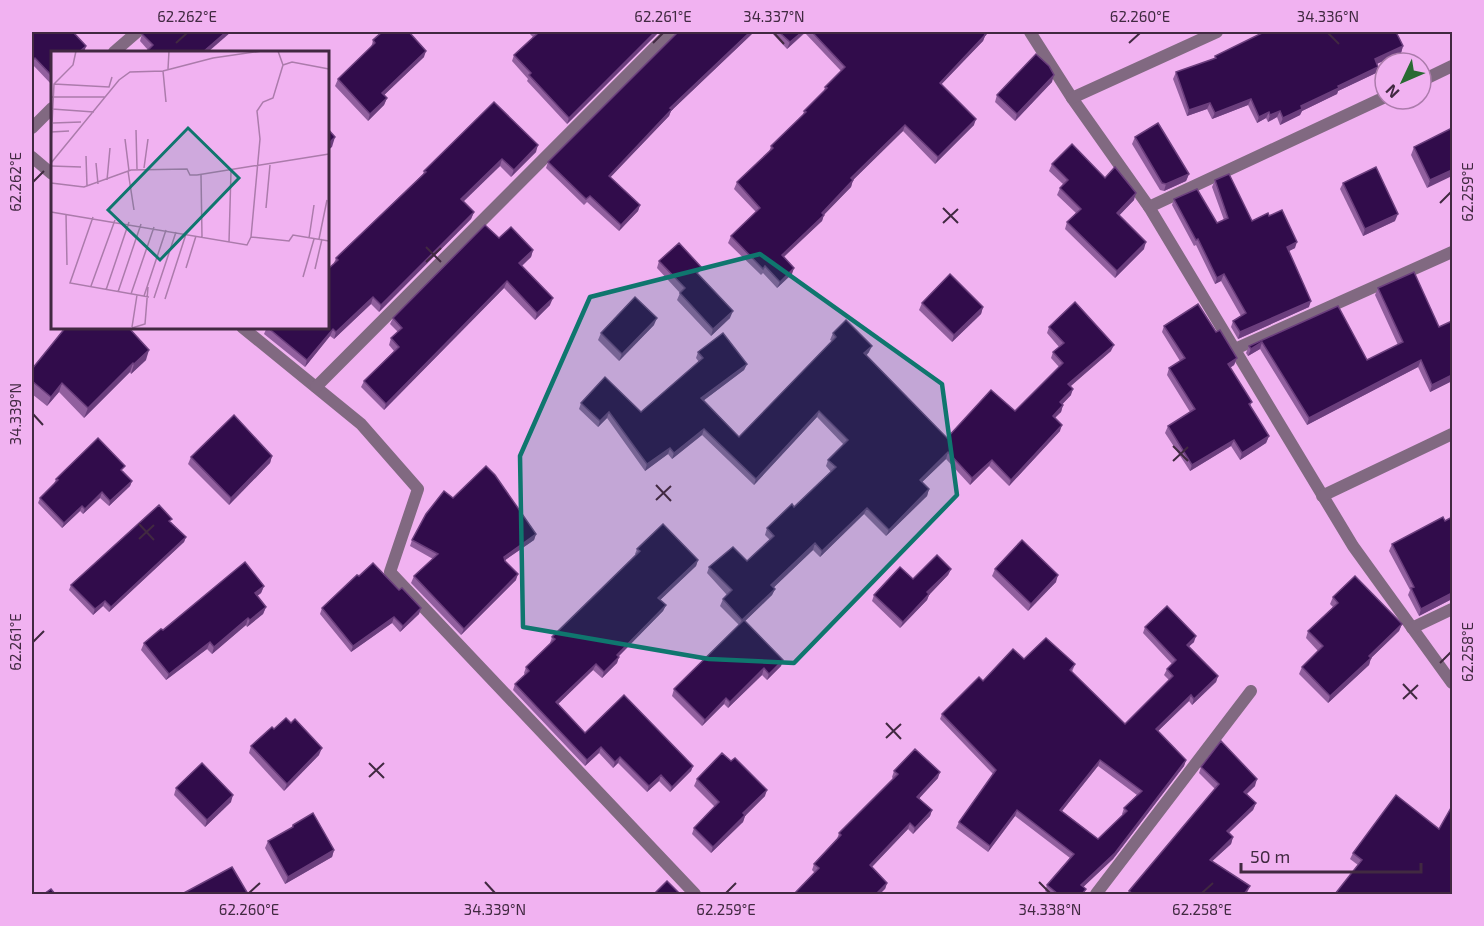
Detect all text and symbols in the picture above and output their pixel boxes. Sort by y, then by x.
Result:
text: 62.262°E [157,7,217,25]
text: 62.261°E [634,7,692,25]
text: 34.337°N [743,7,805,25]
text: 62.260°E [1110,7,1170,25]
text: 34.336°N [1297,7,1359,25]
inset map [51,51,328,328]
north arrow [1373,51,1433,111]
text: N [1381,81,1403,103]
text: 62.262°E [6,152,24,212]
text: 62.259°E [1458,162,1476,222]
text: 34.339°N [6,383,24,445]
text: 62.261°E [6,613,24,671]
text: 62.258°E [1458,622,1476,682]
scale bar [1241,836,1421,874]
text: 50 m [1250,845,1290,867]
text: 62.260°E [219,900,279,918]
text: 34.339°N [464,900,526,918]
text: 62.259°E [696,900,756,918]
text: 34.338°N [1019,900,1081,918]
text: 62.258°E [1172,900,1232,918]

